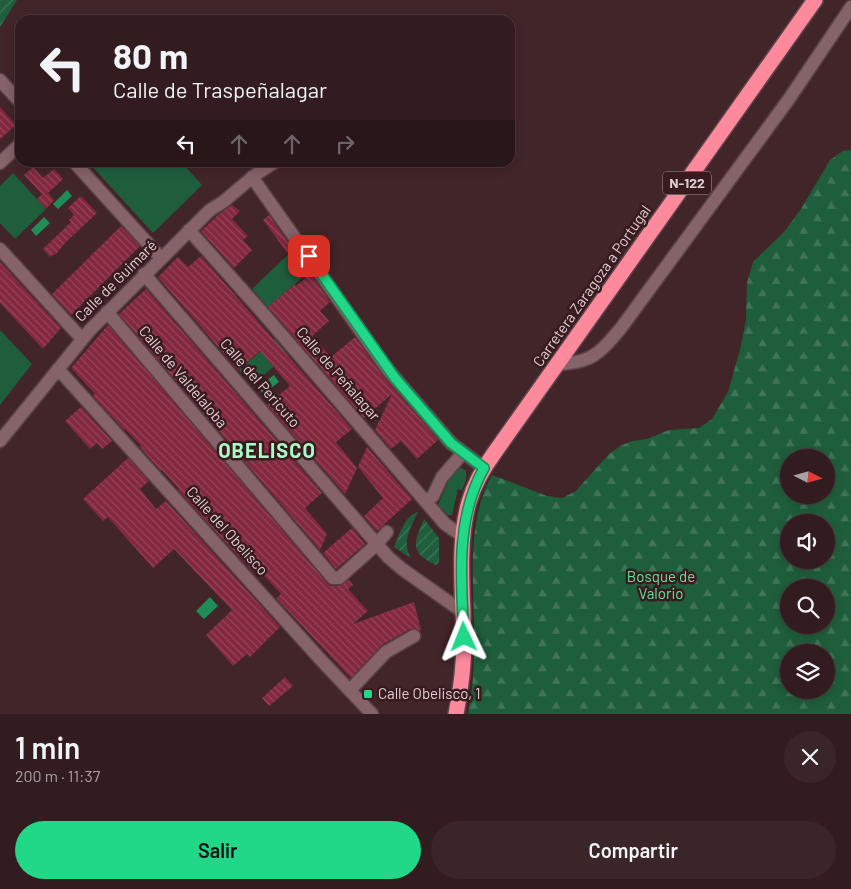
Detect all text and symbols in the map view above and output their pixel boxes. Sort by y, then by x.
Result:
text: 80 m [113,34,188,76]
icon: left [30,35,95,100]
text: Calle de Traspeñalagar [113,76,327,102]
icon: left [172,130,200,158]
icon: ahead [225,130,253,158]
icon: ahead [278,130,306,158]
icon: right [331,130,359,158]
road number: N-122 [663,172,711,194]
street label: Carretera Zaragoza a Portugal [528,201,654,370]
pin [288,235,330,277]
street label: Calle de Guimaré [71,236,160,325]
icon: arrive [295,242,323,270]
street label: Calle de Valdelaloba [136,322,232,431]
street label: Calle de Peñalagar [293,323,385,424]
street label: Calle del Pericuto [217,334,304,431]
district label: OBELISCO [218,438,316,462]
north arrow [780,449,835,504]
map controls [780,449,835,699]
street label: Calle del Obelisco [183,482,272,578]
button: sound [780,514,835,569]
park label: Bosque de Valorio [627,567,695,602]
button: search [780,579,835,634]
position arrow [437,610,489,662]
button: layers [780,644,835,699]
place label: Calle Obelisco, 1 [378,684,480,702]
marker: Calle Obelisco, 1 [362,688,374,700]
text: 1 min [15,729,80,765]
button: close [784,731,836,783]
text: 200 m · 11:37 [15,766,100,785]
button: Salir [15,821,421,879]
button: Compartir [431,821,836,879]

